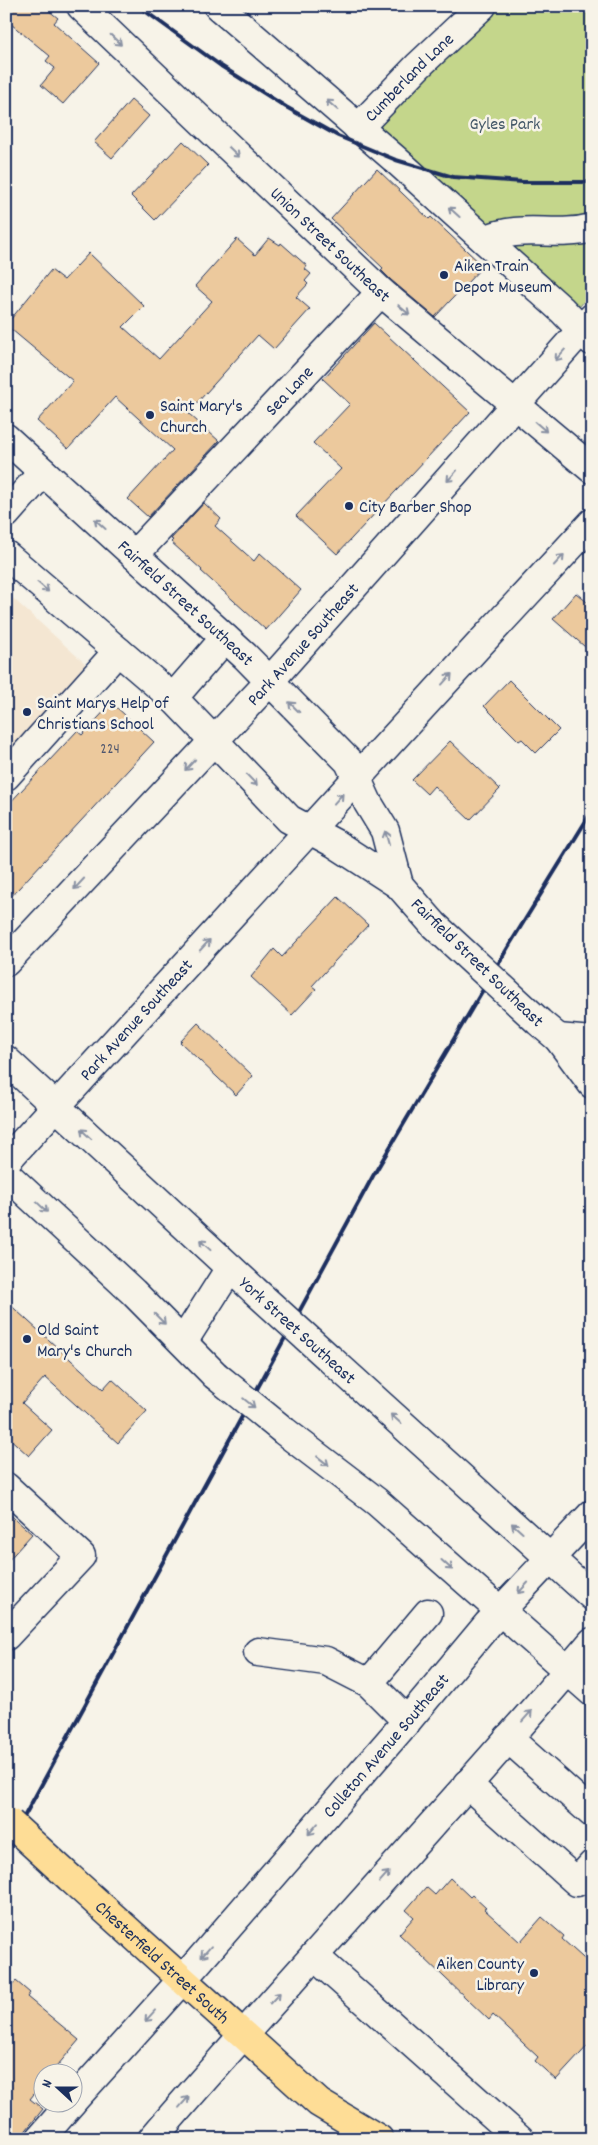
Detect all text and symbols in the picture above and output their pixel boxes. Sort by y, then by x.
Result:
street label: Cumberland Lane [360,28,461,129]
one-way arrow [110,34,123,46]
one-way arrow [325,100,338,111]
park label: Gyles Park [470,113,540,138]
one-way arrow [228,146,240,158]
street label: Union Street Southeast [263,182,395,310]
one-way arrow [447,207,460,218]
place label: Aiken Train Depot Museum [454,255,552,301]
marker: Aiken Train Depot Museum [438,269,450,281]
one-way arrow [397,305,410,316]
one-way arrow [554,348,566,361]
street label: Sea Lane [261,361,320,423]
place label: Saint Mary's Church [160,395,243,441]
marker: Saint Mary's Church [144,409,156,421]
one-way arrow [534,421,547,433]
one-way arrow [446,470,457,483]
place label: City Barber Shop [359,496,472,521]
marker: City Barber Shop [343,500,355,512]
one-way arrow [94,518,107,530]
street label: Fairfield Street Southeast [111,535,259,673]
one-way arrow [553,554,565,567]
street label: Park Avenue Southeast [243,578,366,713]
one-way arrow [37,581,50,592]
one-way arrow [441,672,453,685]
place label: Saint Marys Help of Christians School [37,692,169,738]
one-way arrow [288,701,300,714]
marker: Saint Marys Help of Christians School [21,706,33,718]
house number: 224 [100,739,120,761]
one-way arrow [184,759,196,772]
one-way arrow [246,774,258,786]
one-way arrow [332,793,344,806]
one-way arrow [381,830,391,846]
one-way arrow [73,878,85,890]
street label: Fairfield Street Southeast [404,893,549,1034]
one-way arrow [199,939,211,952]
street label: Park Avenue Southeast [75,954,200,1088]
one-way arrow [80,1128,93,1140]
one-way arrow [36,1201,49,1213]
one-way arrow [199,1239,212,1251]
street label: York Street Southeast [232,1272,361,1392]
one-way arrow [154,1313,166,1325]
place label: Old Saint Mary's Church [37,1319,132,1365]
marker: Old Saint Mary's Church [21,1333,33,1345]
one-way arrow [243,1397,256,1408]
one-way arrow [390,1413,403,1425]
one-way arrow [316,1455,329,1466]
one-way arrow [510,1522,523,1533]
one-way arrow [440,1559,453,1570]
one-way arrow [517,1581,529,1594]
street label: Colleton Avenue Southeast [318,1669,457,1824]
one-way arrow [521,1710,533,1723]
one-way arrow [307,1823,319,1836]
one-way arrow [378,1871,390,1884]
street label: Chesterfield Street South [88,1896,234,2031]
one-way arrow [200,1945,212,1958]
place label: Aiken County Library [436,1953,525,1999]
marker: Aiken County Library [528,1967,540,1979]
one-way arrow [269,1991,281,2004]
one-way arrow [144,2009,156,2022]
north arrow [32,2062,82,2112]
text: N [37,2077,58,2091]
one-way arrow [178,2095,189,2108]

